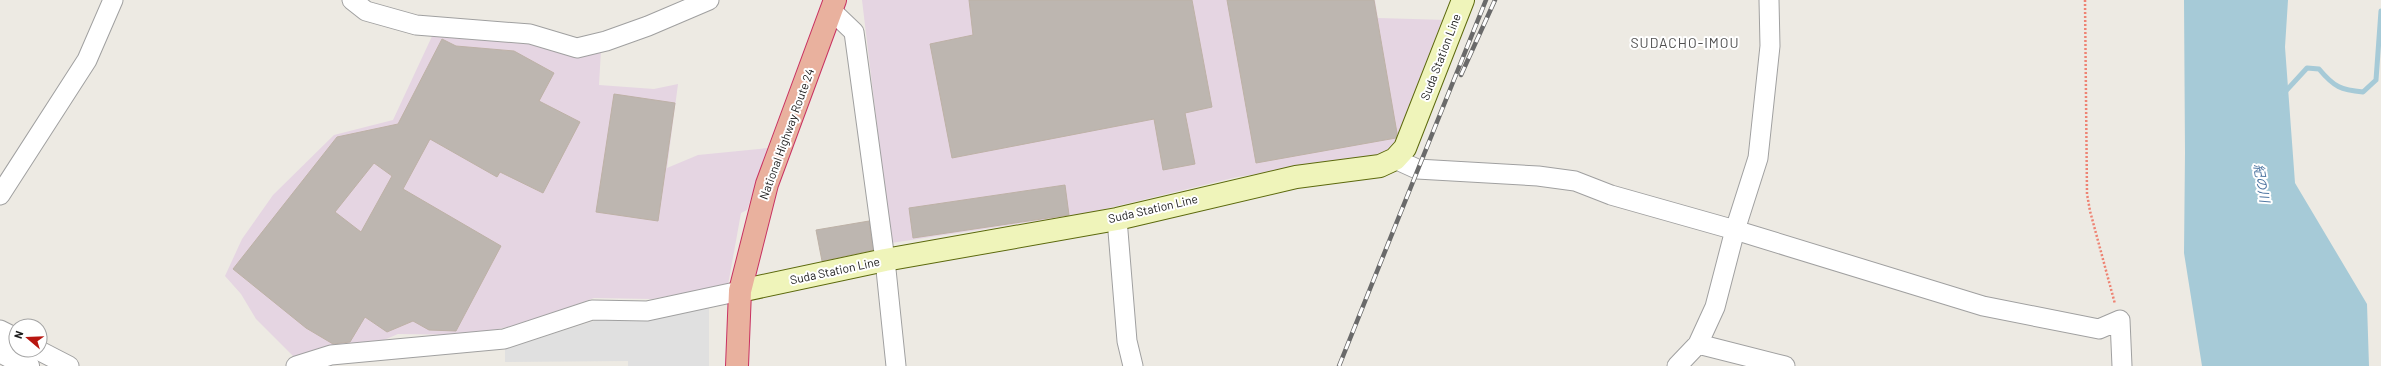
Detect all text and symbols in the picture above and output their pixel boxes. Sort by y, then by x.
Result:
street label: Suda Station Line [1417,11,1463,102]
district label: SUDACHO-IMOU [1630,34,1740,51]
street label: National Highway Route 24 [756,66,816,201]
water label: 紀の川 [2251,162,2274,206]
street label: Suda Station Line [1107,191,1199,225]
street label: Suda Station Line [789,254,881,286]
north arrow [8,318,48,358]
text: N [11,329,25,340]

